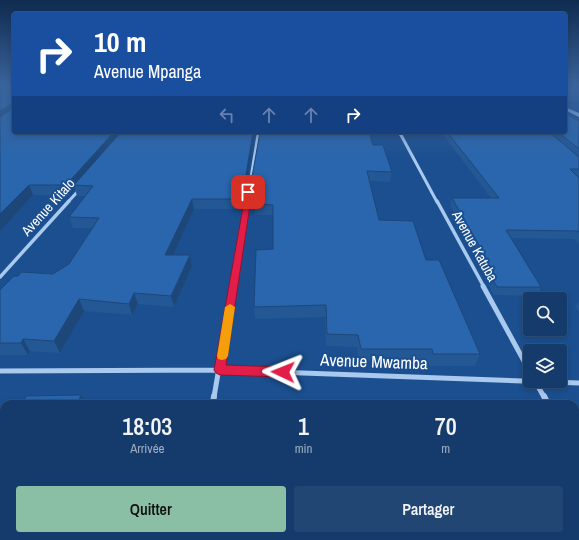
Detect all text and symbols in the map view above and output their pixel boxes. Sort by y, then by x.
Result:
text: 10 m [94,23,146,61]
icon: right [28,28,80,80]
text: Avenue Mpanga [94,59,201,84]
icon: left [216,104,238,126]
icon: ahead [258,104,280,126]
icon: ahead [300,104,322,126]
icon: right [342,104,364,126]
street label: Avenue Kitalo [17,174,79,240]
pin [231,175,265,209]
icon: arrive [237,181,259,203]
street label: Avenue Katuba [448,207,502,285]
map controls [523,292,567,388]
button: search [523,292,567,336]
button: layers [523,344,567,388]
street label: Avenue Mwamba [319,348,428,374]
position arrow [262,351,304,393]
text: 18:03 [122,410,172,442]
text: 1 [298,410,309,442]
text: 70 [435,410,457,442]
text: Arrivée [130,440,164,457]
text: min [295,440,312,457]
text: m [441,440,450,457]
button: Quitter [16,486,286,532]
button: Partager [294,486,563,532]

